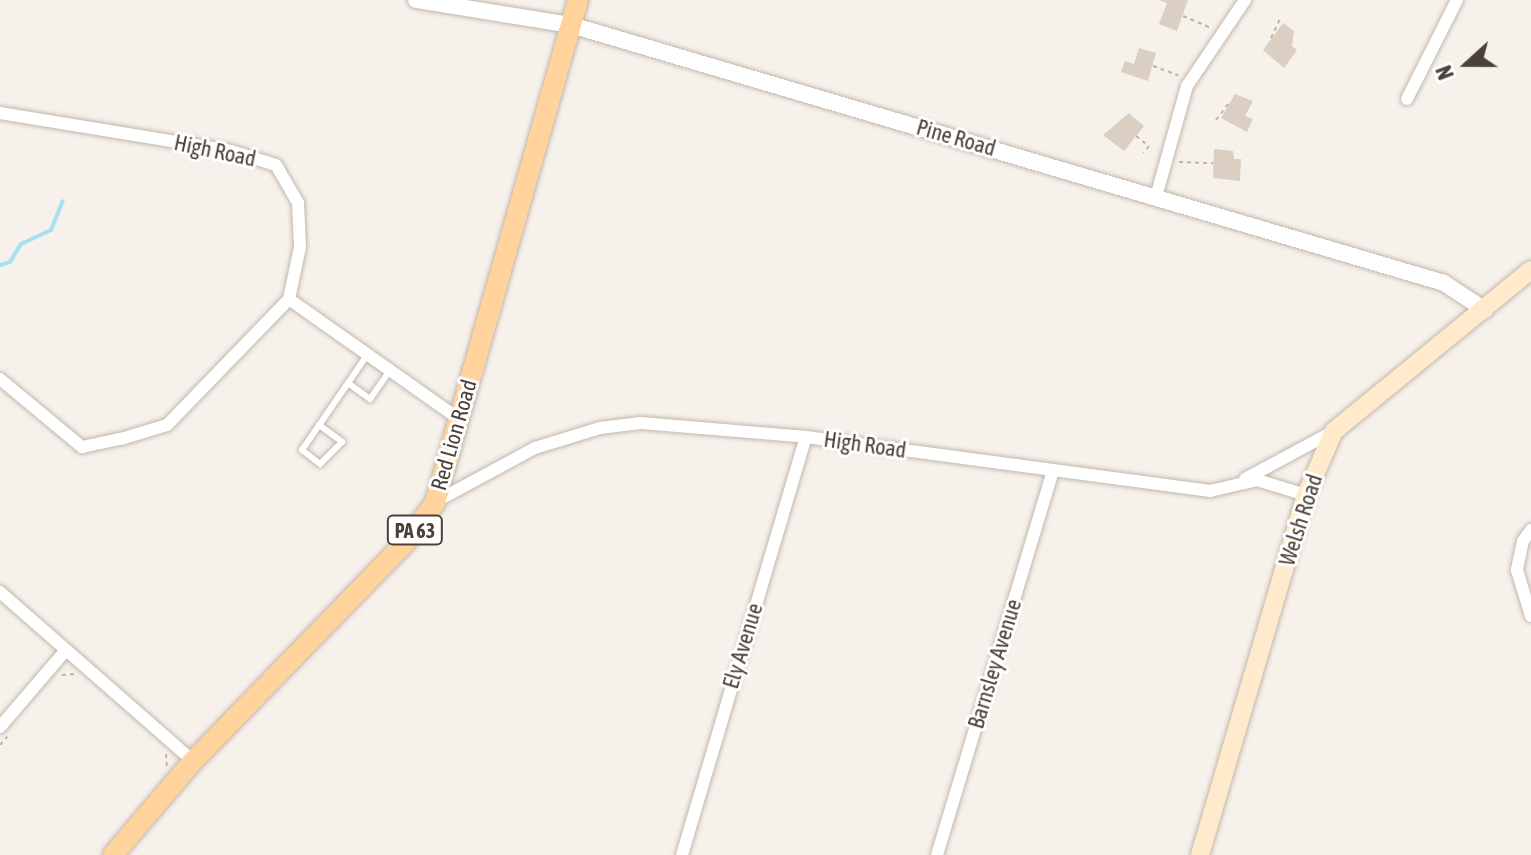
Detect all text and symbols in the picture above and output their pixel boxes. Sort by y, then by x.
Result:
north arrow [1427,24,1507,104]
text: N [1430,62,1459,83]
street label: Pine Road [913,114,999,162]
street label: High Road [172,129,258,173]
street label: Red Lion Road [426,377,482,493]
street label: High Road [822,426,908,464]
street label: Welsh Road [1274,471,1328,569]
road number: PA 63 [385,514,445,546]
street label: Barnsley Avenue [963,596,1027,732]
street label: Ely Avenue [718,600,768,692]

